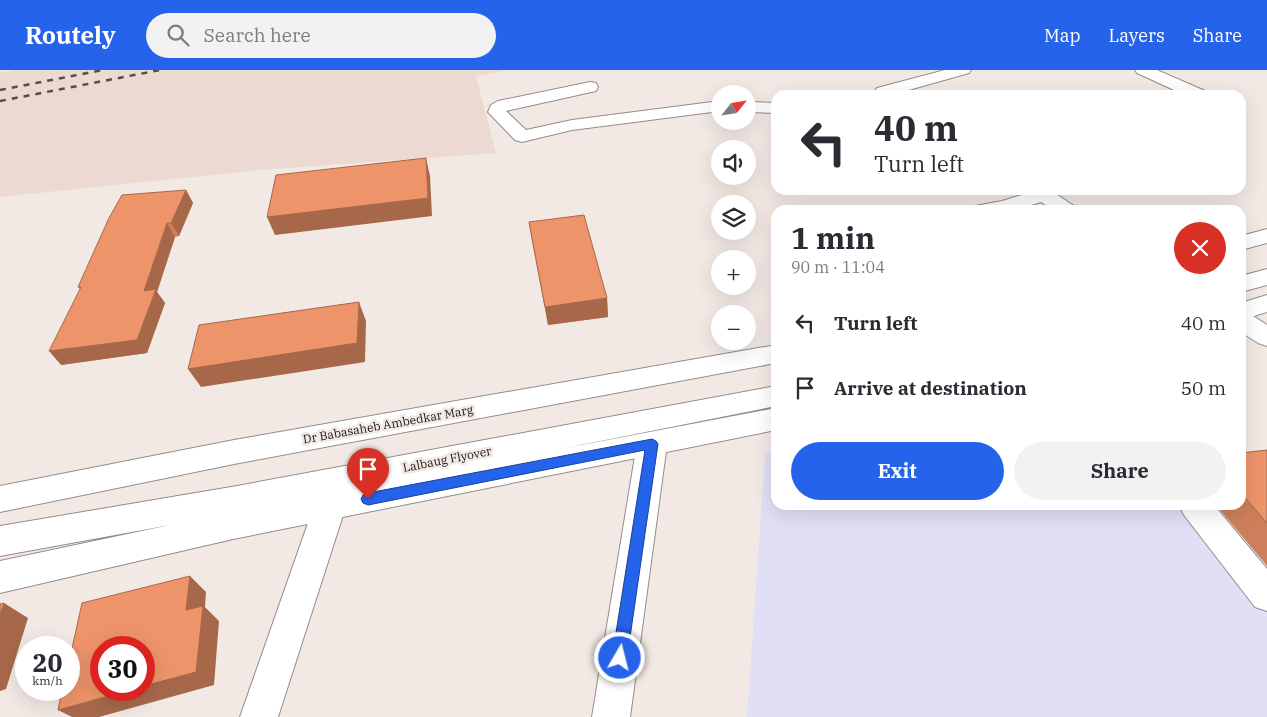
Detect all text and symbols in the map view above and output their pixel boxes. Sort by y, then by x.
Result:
search box [146,13,496,58]
text: Routely [25,19,116,51]
icon: search [164,21,192,49]
text: Search here [204,23,311,47]
text: Map [1044,24,1081,47]
text: Layers [1109,24,1165,47]
text: Share [1193,24,1242,47]
north arrow [711,85,756,130]
map controls [711,85,756,350]
text: 40 m [874,105,958,151]
icon: left [791,110,856,175]
button: sound [711,140,756,185]
text: Turn left [874,149,964,178]
button: layers [711,195,756,240]
text: 1 min [791,218,875,257]
button: close [1174,222,1226,274]
button: + [711,250,756,295]
text: 90 m · 11:04 [791,257,885,277]
button: − [711,305,756,350]
icon: left [791,309,819,337]
text: Turn left [834,311,917,335]
text: 40 m [1181,311,1226,335]
icon: arrive [791,374,819,402]
text: Arrive at destination [834,376,1027,400]
text: 50 m [1181,376,1226,400]
street label: Dr Babasaheb Ambedkar Marg [302,402,475,446]
button: Exit [791,442,1004,500]
button: Share [1014,442,1226,500]
street label: Lalbaug Flyover [401,443,493,475]
pin [347,448,389,499]
icon: arrive [354,455,382,483]
position arrow [593,631,645,683]
speed limit sign: 30 [90,636,155,701]
text: 20 [32,646,63,679]
text: km/h [32,673,63,688]

